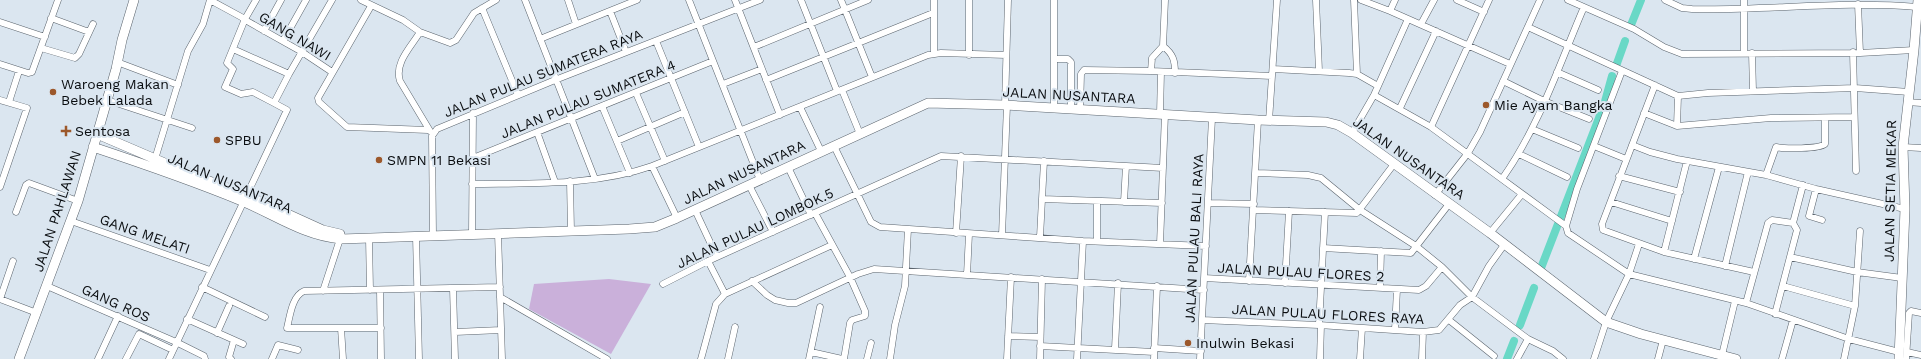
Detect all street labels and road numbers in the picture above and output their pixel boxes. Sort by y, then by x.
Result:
street label: GANG NAWI [256,8,334,64]
street label: JALAN PULAU SUMATERA RAYA [441,26,645,120]
street label: JALAN PULAU SUMATERA 4 [498,56,678,142]
street label: JALAN NUSANTARA [1002,84,1136,106]
street label: JALAN NUSANTARA [1350,113,1468,203]
street label: JALAN SETIA MEKAR [1881,120,1899,262]
street label: JALAN NUSANTARA [680,137,808,207]
street label: JALAN PAHLAWAN [30,148,84,274]
street label: JALAN NUSANTARA [166,150,294,216]
street label: JALAN PULAU BALI RAYA [1182,153,1206,323]
street label: JALAN PULAU LOMBOK.5 [674,185,836,271]
street label: GANG MELATI [98,211,192,257]
street label: JALAN PULAU FLORES 2 [1217,260,1385,284]
street label: GANG ROS [79,281,153,325]
street label: JALAN PULAU FLORES RAYA [1231,301,1425,327]

